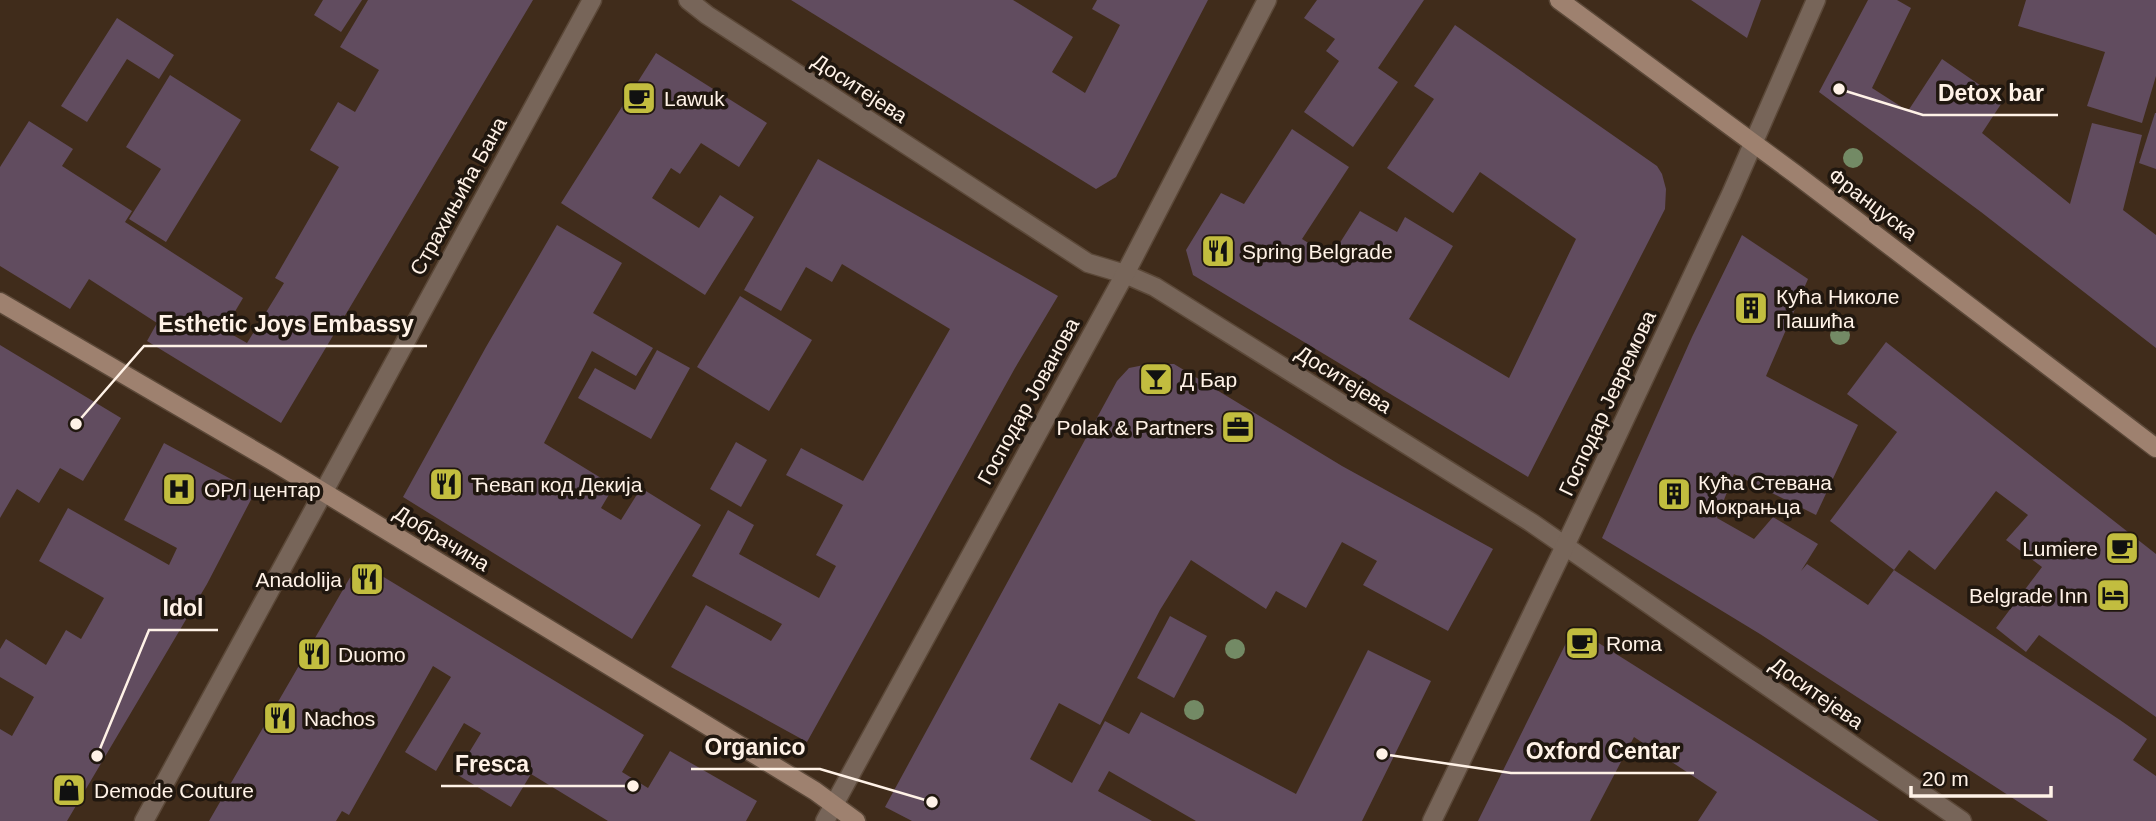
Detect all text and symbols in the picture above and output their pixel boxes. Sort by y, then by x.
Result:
street label: Доситејева [808,49,912,127]
callout: Detox bar [1923,71,2058,115]
cafe icon: Lawuk [620,79,658,117]
text: Detox bar [1938,80,2044,106]
place label: Lawuk [664,87,725,110]
street label: Страхињића Бана [405,113,511,279]
street label: Француска [1824,163,1922,245]
restaurant icon: Spring Belgrade [1199,232,1237,270]
place label: Spring Belgrade [1242,240,1393,263]
place label: Кућа Николе Пашића [1776,285,1899,332]
building icon: Кућа Николе Пашића [1732,289,1770,327]
callout: Esthetic Joys Embassy [144,302,427,346]
street label: Господар Јевремова [1554,306,1660,499]
text: Esthetic Joys Embassy [158,311,414,337]
street label: Господар Јованова [973,313,1084,488]
street label: Доситејева [1292,341,1396,418]
bar icon: Д Бар [1137,360,1175,398]
place label: Д Бар [1180,368,1237,391]
office icon: Polak & Partners [1219,408,1257,446]
place label: Polak & Partners [1056,416,1214,439]
restaurant icon: Ћевап код Декија [427,465,465,503]
hospital icon: ОРЛ центар [160,470,198,508]
place label: Кућа Стевана Мокрањца [1698,471,1832,518]
place label: Ћевап код Декија [471,473,643,496]
building icon: Кућа Стевана Мокрањца [1655,475,1693,513]
place label: ОРЛ центар [204,478,321,501]
street label: Добрачина [390,501,494,576]
cafe icon: Lumiere [2103,529,2141,567]
place label: Lumiere [2022,537,2098,560]
restaurant icon: Anadolija [348,560,386,598]
place label: Anadolija [256,568,342,591]
hotel icon: Belgrade Inn [2094,576,2132,614]
place label: Belgrade Inn [1969,584,2088,607]
callout: Idol [149,586,218,630]
text: Idol [163,595,203,621]
cafe icon: Roma [1563,624,1601,662]
place label: Roma [1606,632,1662,655]
restaurant icon: Duomo [295,635,333,673]
place label: Duomo [338,643,406,666]
street label: Доситејева [1766,652,1868,734]
restaurant icon: Nachos [261,699,299,737]
place label: Nachos [304,707,375,730]
callout: Organico [691,725,820,769]
callout: Oxford Centar [1511,729,1694,773]
text: Organico [705,734,805,760]
text: Oxford Centar [1526,738,1680,764]
callout: Fresca [441,742,543,786]
text: Fresca [455,751,529,777]
scale bar [1911,754,2051,798]
text: 20 m [1922,767,1969,790]
shop icon: Demode Couture [50,771,88,809]
place label: Demode Couture [94,779,254,802]

